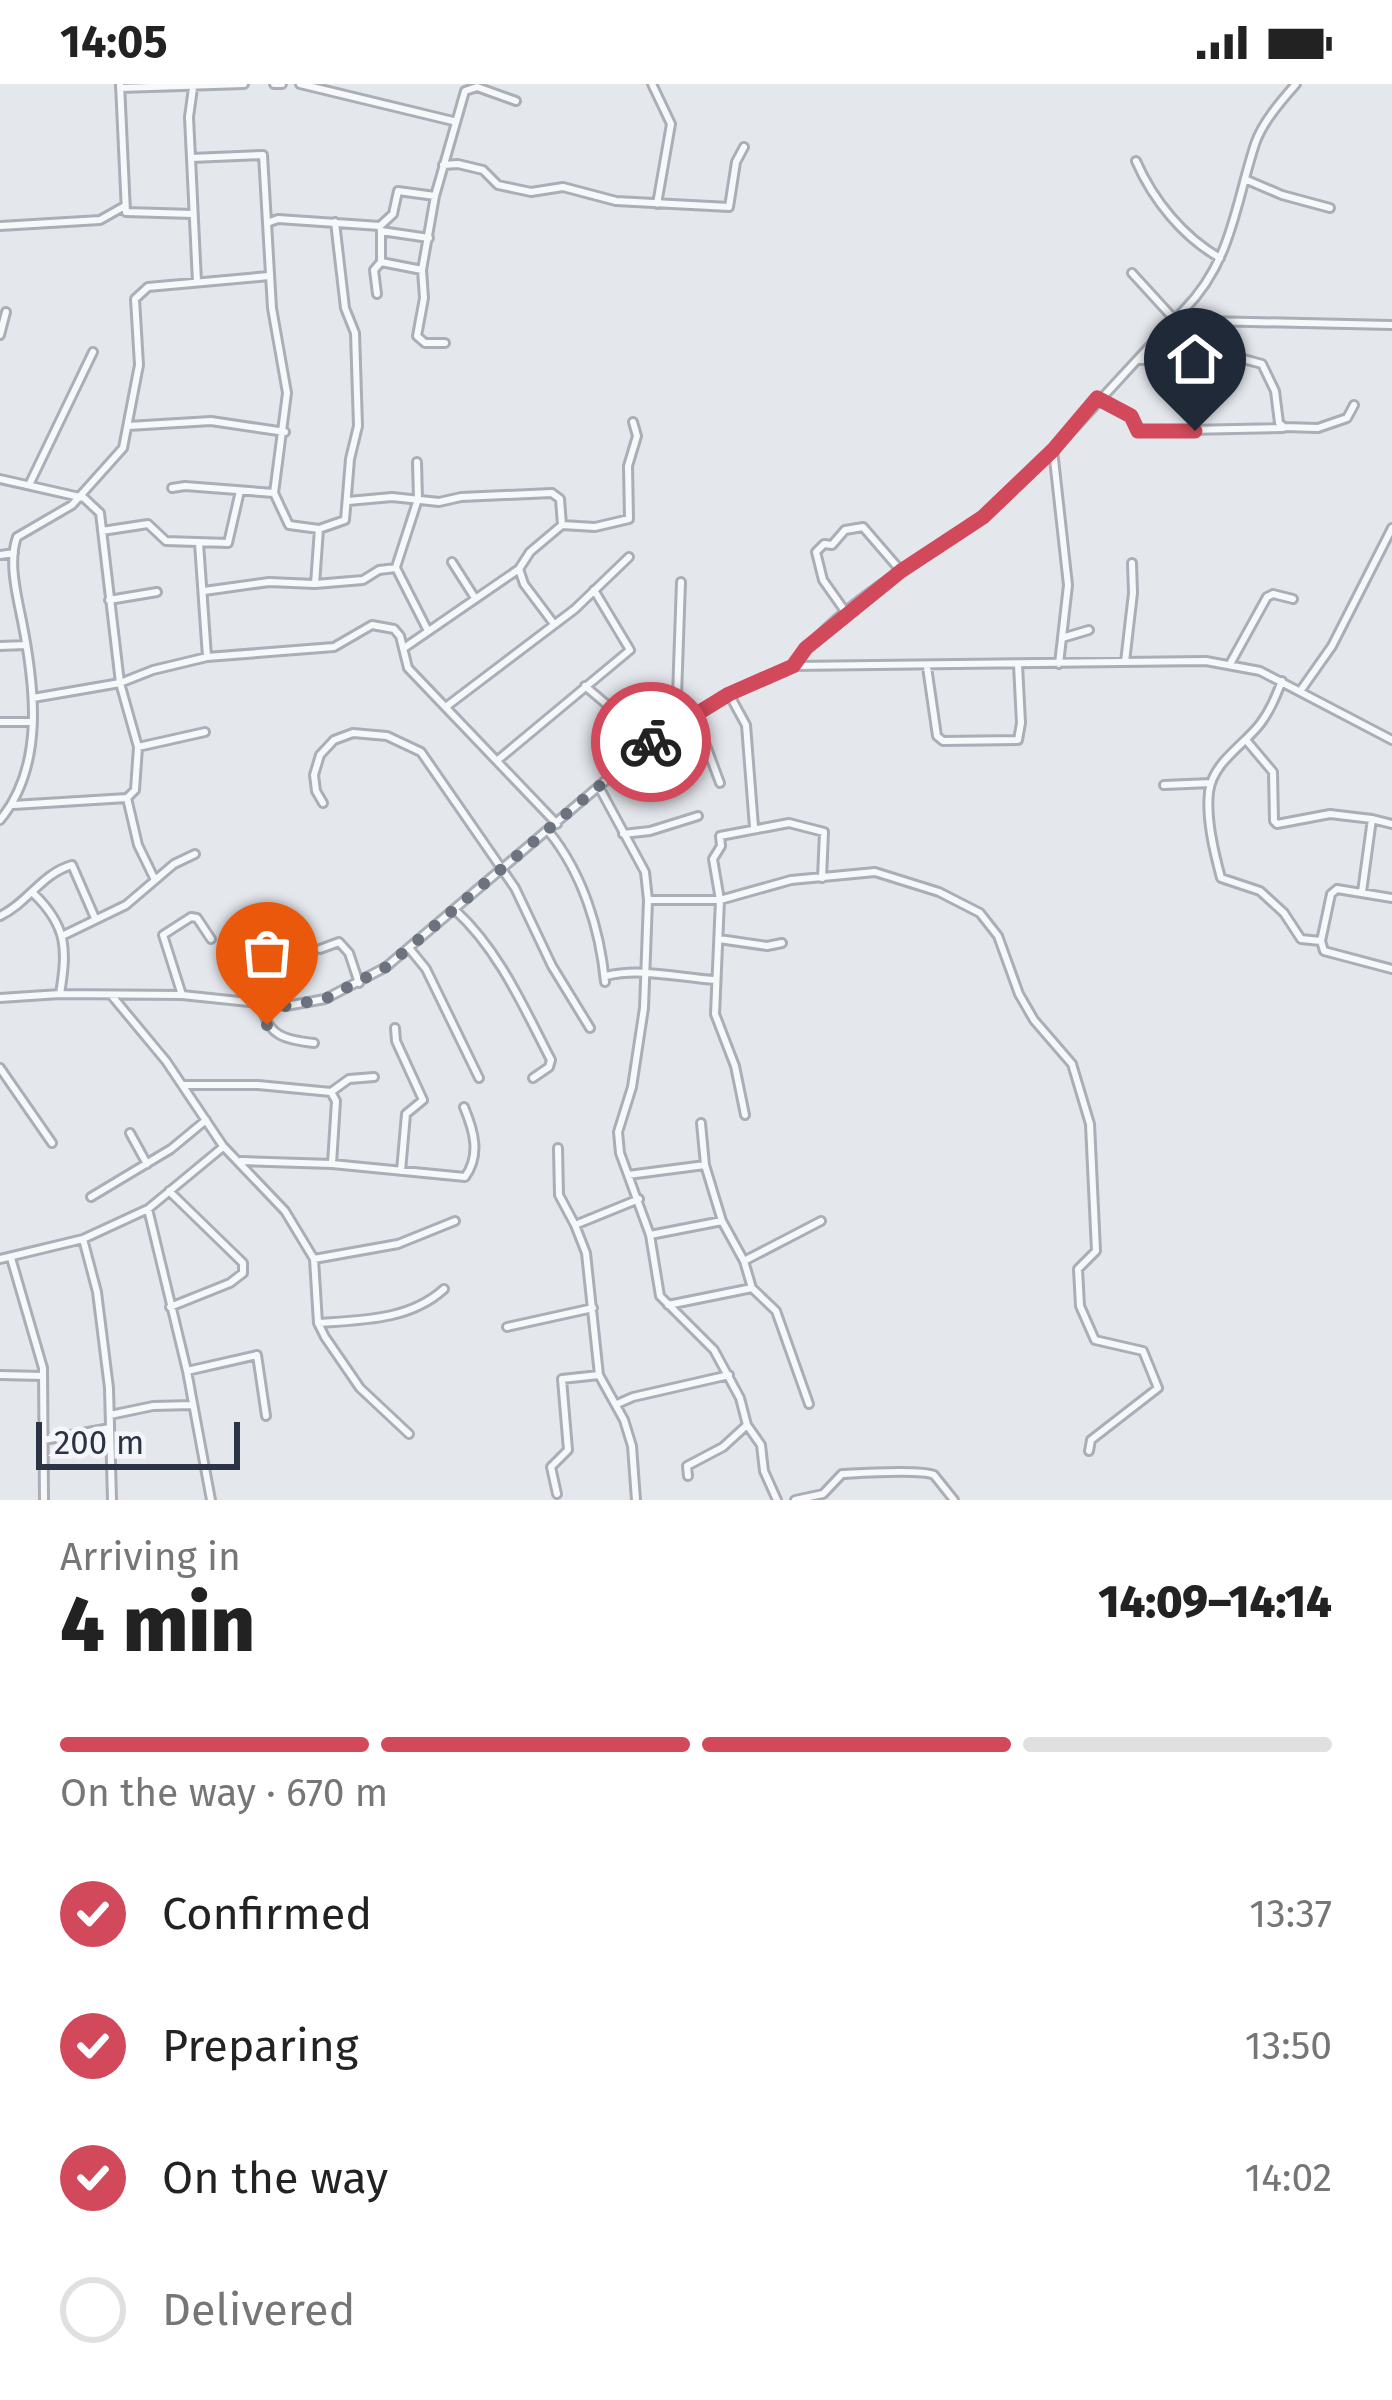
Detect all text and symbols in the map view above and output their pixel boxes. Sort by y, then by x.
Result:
text: 14:05 [60,15,168,69]
pin [1144,308,1246,431]
icon: home [1162,326,1228,392]
courier [591,682,711,802]
icon: bike [618,709,684,775]
pin [216,902,318,1025]
icon: bag [234,920,300,986]
scale bar [36,1416,240,1469]
text: 200 m [54,1423,144,1463]
text: Arriving in [60,1534,241,1580]
text: 14:09–14:14 [1098,1575,1332,1629]
text: 4 min [60,1578,255,1672]
text: On the way · 670 m [60,1770,388,1816]
icon: check [60,1881,126,1947]
text: Confirmed [162,1887,372,1941]
text: 13:37 [1249,1891,1332,1937]
icon: check [60,2013,126,2079]
text: Preparing [162,2019,358,2073]
text: 13:50 [1245,2023,1332,2069]
icon: check [60,2145,126,2211]
text: On the way [162,2151,388,2205]
text: 14:02 [1244,2155,1332,2201]
text: Delivered [162,2283,355,2337]

